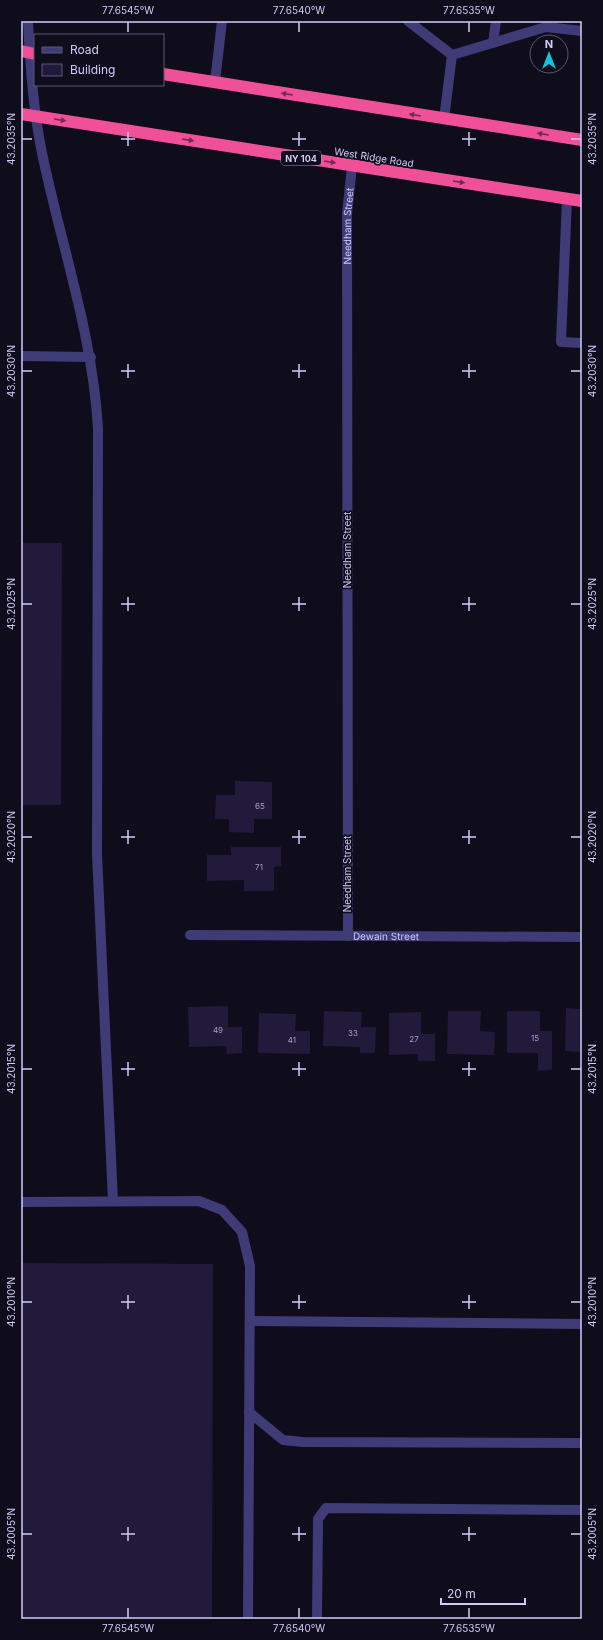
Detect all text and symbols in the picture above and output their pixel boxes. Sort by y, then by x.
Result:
text: 77.6545°W [102,4,154,16]
text: 77.6540°W [273,4,325,16]
text: 77.6535°W [443,4,495,16]
legend [34,34,164,86]
north arrow [529,34,569,74]
text: N [545,37,553,51]
text: Road [70,42,99,57]
text: Building [70,62,115,77]
one-way arrow [281,91,293,97]
one-way arrow [409,111,421,117]
text: 43.2035°N [5,113,17,165]
text: 43.2035°N [586,113,598,165]
one-way arrow [53,117,66,123]
one-way arrow [537,131,550,137]
one-way arrow [182,137,194,143]
street label: West Ridge Road [333,145,415,169]
road number: NY 104 [281,151,321,165]
one-way arrow [324,159,336,165]
one-way arrow [453,179,465,185]
street label: Needham Street [341,186,356,264]
text: 43.2030°N [5,345,17,397]
text: 43.2030°N [586,345,598,397]
street label: Needham Street [341,511,353,588]
text: 43.2025°N [5,578,17,630]
text: 43.2025°N [586,578,598,630]
house number: 65 [255,801,265,811]
text: 43.2020°N [5,811,17,863]
text: 43.2020°N [586,811,598,863]
street label: Needham Street [341,835,353,912]
house number: 71 [255,862,263,872]
street label: Dewain Street [353,930,420,942]
house number: 49 [213,1025,223,1035]
house number: 33 [348,1028,358,1038]
house number: 15 [531,1033,539,1043]
house number: 27 [409,1034,419,1044]
house number: 41 [288,1035,296,1045]
text: 43.2015°N [5,1044,17,1094]
text: 43.2015°N [586,1044,598,1094]
text: 43.2010°N [5,1277,17,1327]
text: 43.2010°N [586,1277,598,1327]
text: 43.2005°N [5,1508,17,1560]
text: 43.2005°N [586,1508,598,1560]
scale bar [441,1580,525,1606]
text: 20 m [447,1586,476,1601]
text: 77.6545°W [102,1622,154,1634]
text: 77.6540°W [273,1622,325,1634]
text: 77.6535°W [443,1622,495,1634]

